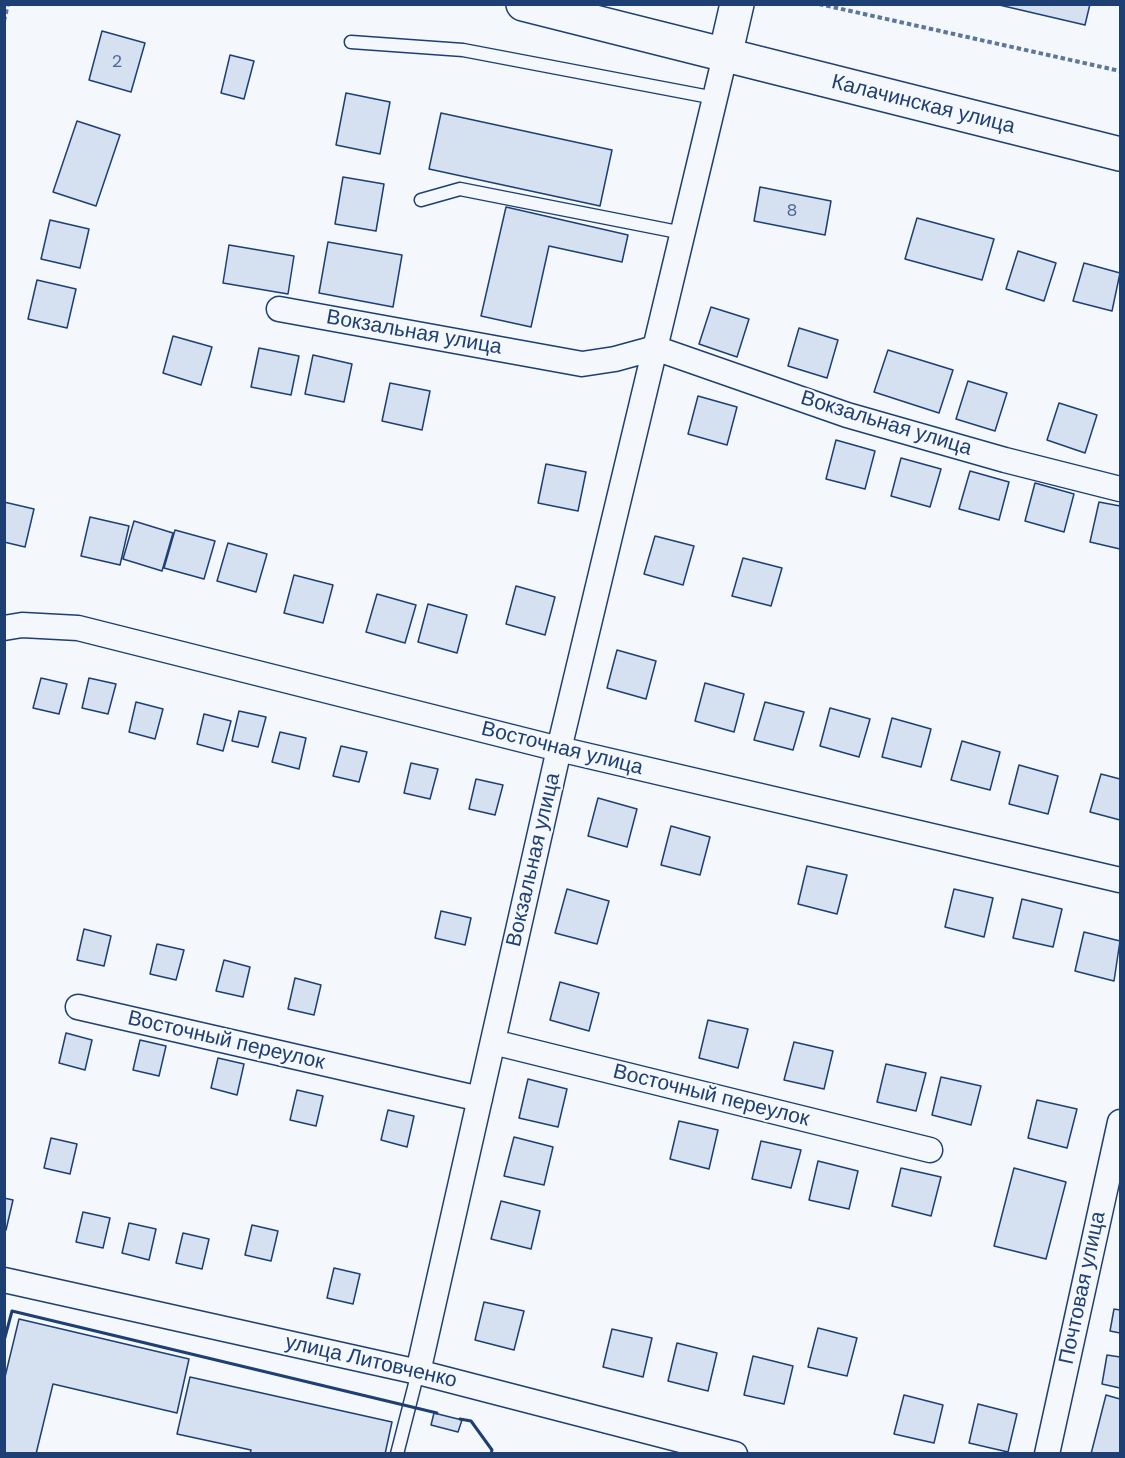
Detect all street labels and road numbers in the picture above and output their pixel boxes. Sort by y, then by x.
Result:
street label: Калачинская улица [829,70,1017,140]
street label: Вокзальная улица [324,305,504,361]
street label: Вокзальная улица [797,386,975,462]
street label: Восточная улица [479,717,645,781]
street label: Вокзальная улица [502,771,566,949]
street label: Восточный переулок [125,1006,327,1076]
street label: Восточный переулок [610,1059,812,1133]
street label: Почтовая улица [1054,1209,1112,1367]
street label: улица Литовченко [283,1330,459,1394]

